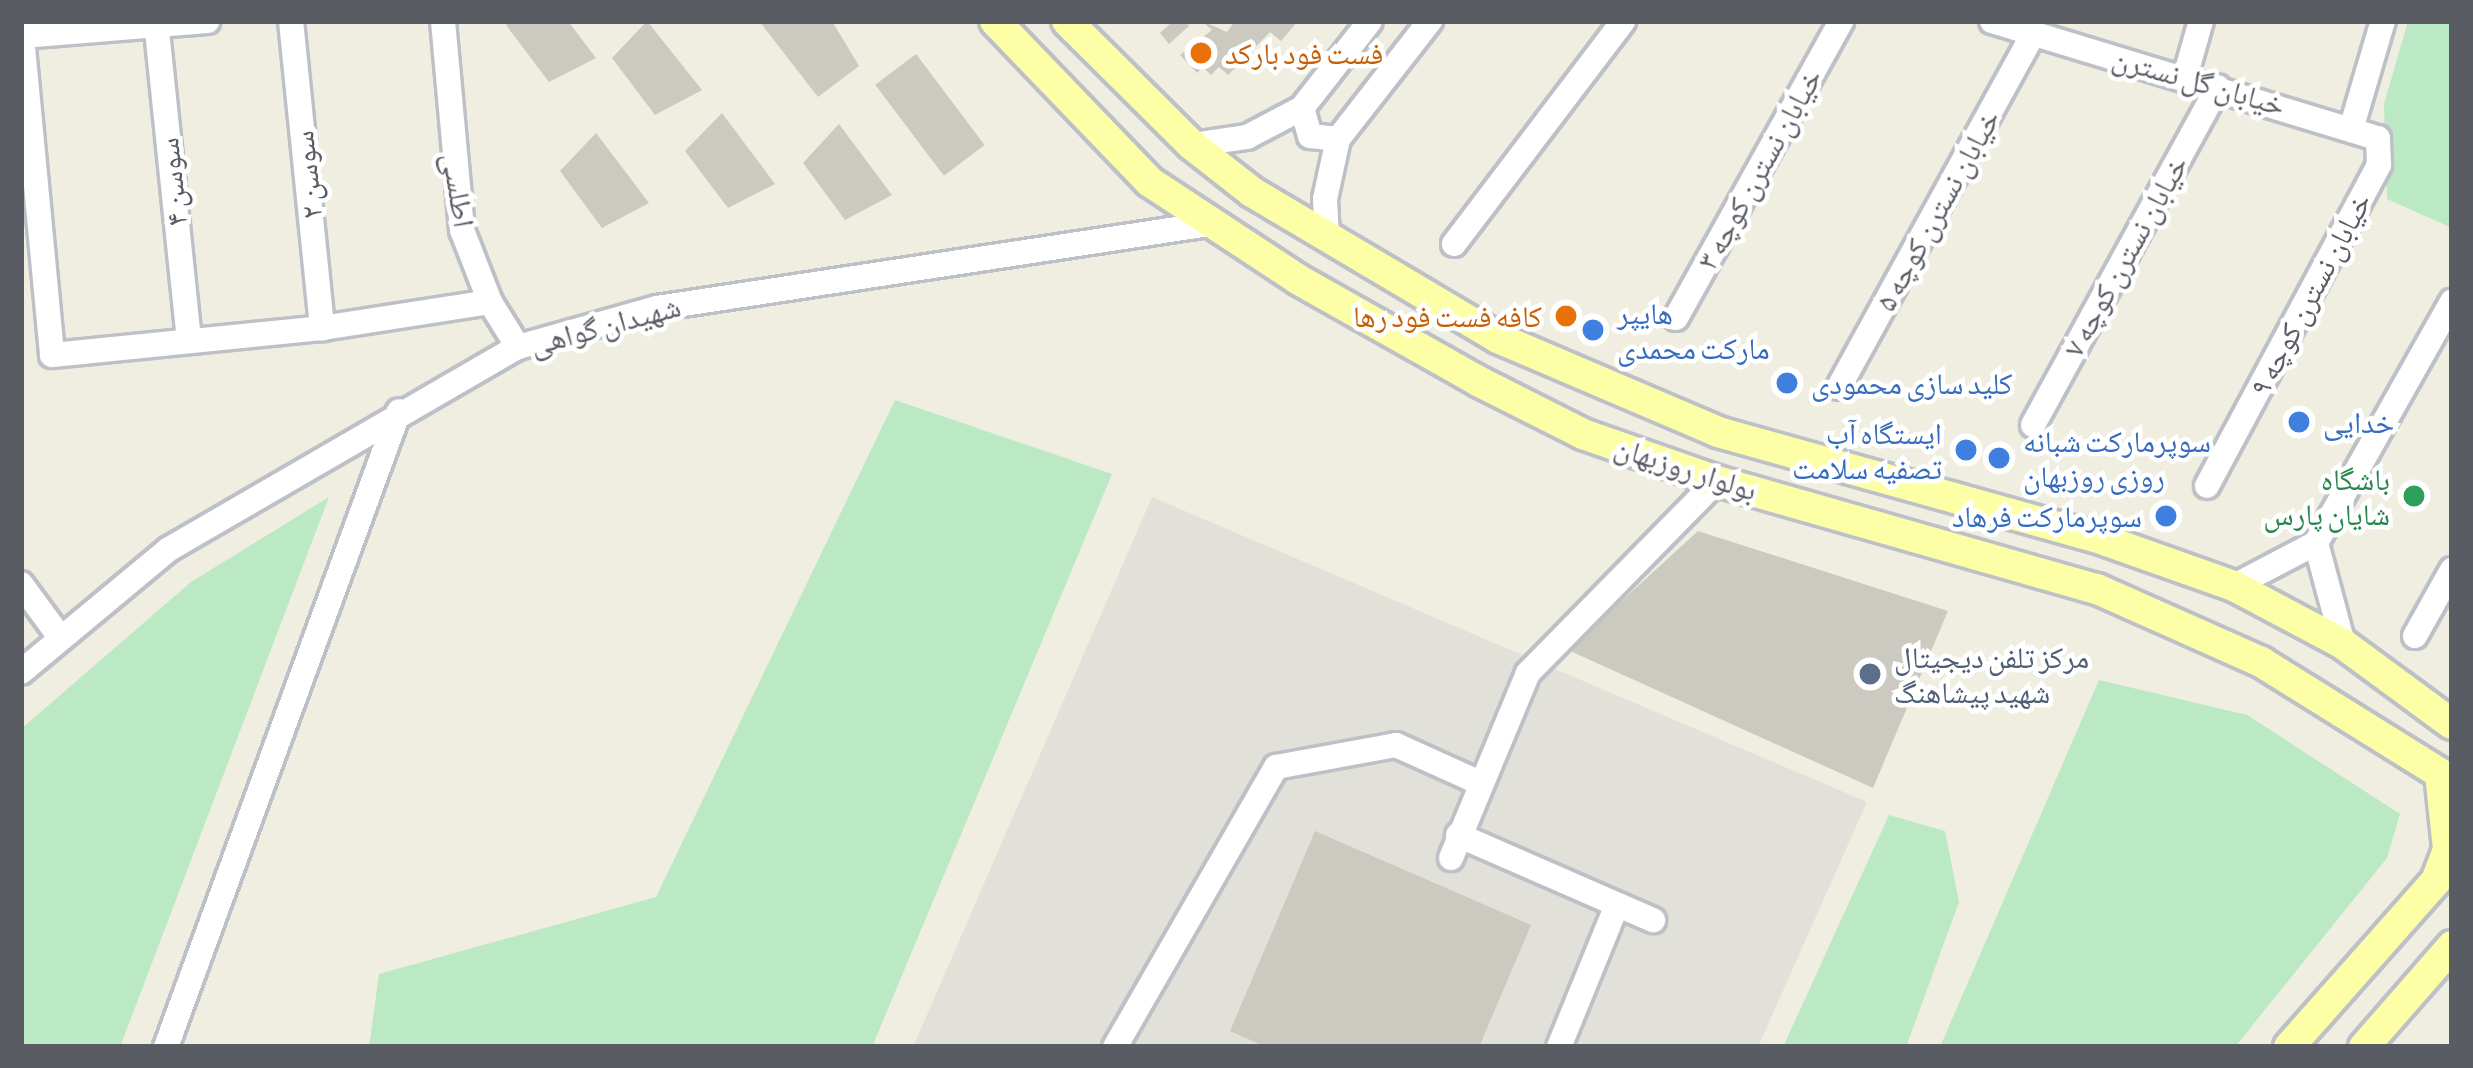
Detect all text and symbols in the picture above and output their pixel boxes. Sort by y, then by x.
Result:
place label: فست فود بارکد [1225,35,1383,71]
street label: خیابان گل نسترن [2109,39,2289,123]
marker: فست فود بارکد [1188,40,1214,66]
street label: خیابان نسترن کوچه ۳ [1689,62,1829,276]
street label: خیابان نسترن کوچه ۵ [1867,103,2007,317]
street label: سوسن ۲ [284,129,330,221]
street label: سوسن ۴ [149,136,195,228]
street label: خیابان نسترن کوچه ۷ [2055,149,2195,363]
street label: اطلسی [435,150,483,230]
street label: خیابان نسترن کوچه ۹ [2241,186,2379,402]
street label: شهیدان گواهی [526,288,684,362]
place label: هایپر مارکت محمدی [1617,295,1770,366]
place label: کافه فست فود رها [1353,298,1542,334]
marker: کافه فست فود رها [1553,303,1579,329]
marker: هایپر مارکت محمدی [1580,317,1606,343]
place label: کلید سازی محمودی [1811,365,2013,401]
marker: کلید سازی محمودی [1774,370,1800,396]
place label: خدایی [2323,404,2394,440]
marker: خدایی [2286,409,2312,435]
place label: ایستگاه آب تصفیه سلامت [1792,415,1942,486]
place label: سوپرمارکت شبانه روزی روزبهان [2023,423,2211,494]
street label: بولوار روزبهان [1610,428,1762,508]
marker: ایستگاه آب تصفیه سلامت [1953,437,1979,463]
marker: سوپرمارکت شبانه روزی روزبهان [1986,445,2012,471]
place label: باشگاه شایان پارس [2263,461,2390,532]
marker: باشگاه شایان پارس [2401,483,2427,509]
place label: سوپرمارکت فرهاد [1952,498,2142,534]
marker: سوپرمارکت فرهاد [2153,503,2179,529]
place label: مرکز تلفن دیجیتال شهید پیشاهنگ [1894,639,2089,710]
marker: مرکز تلفن دیجیتال شهید پیشاهنگ [1857,661,1883,687]

